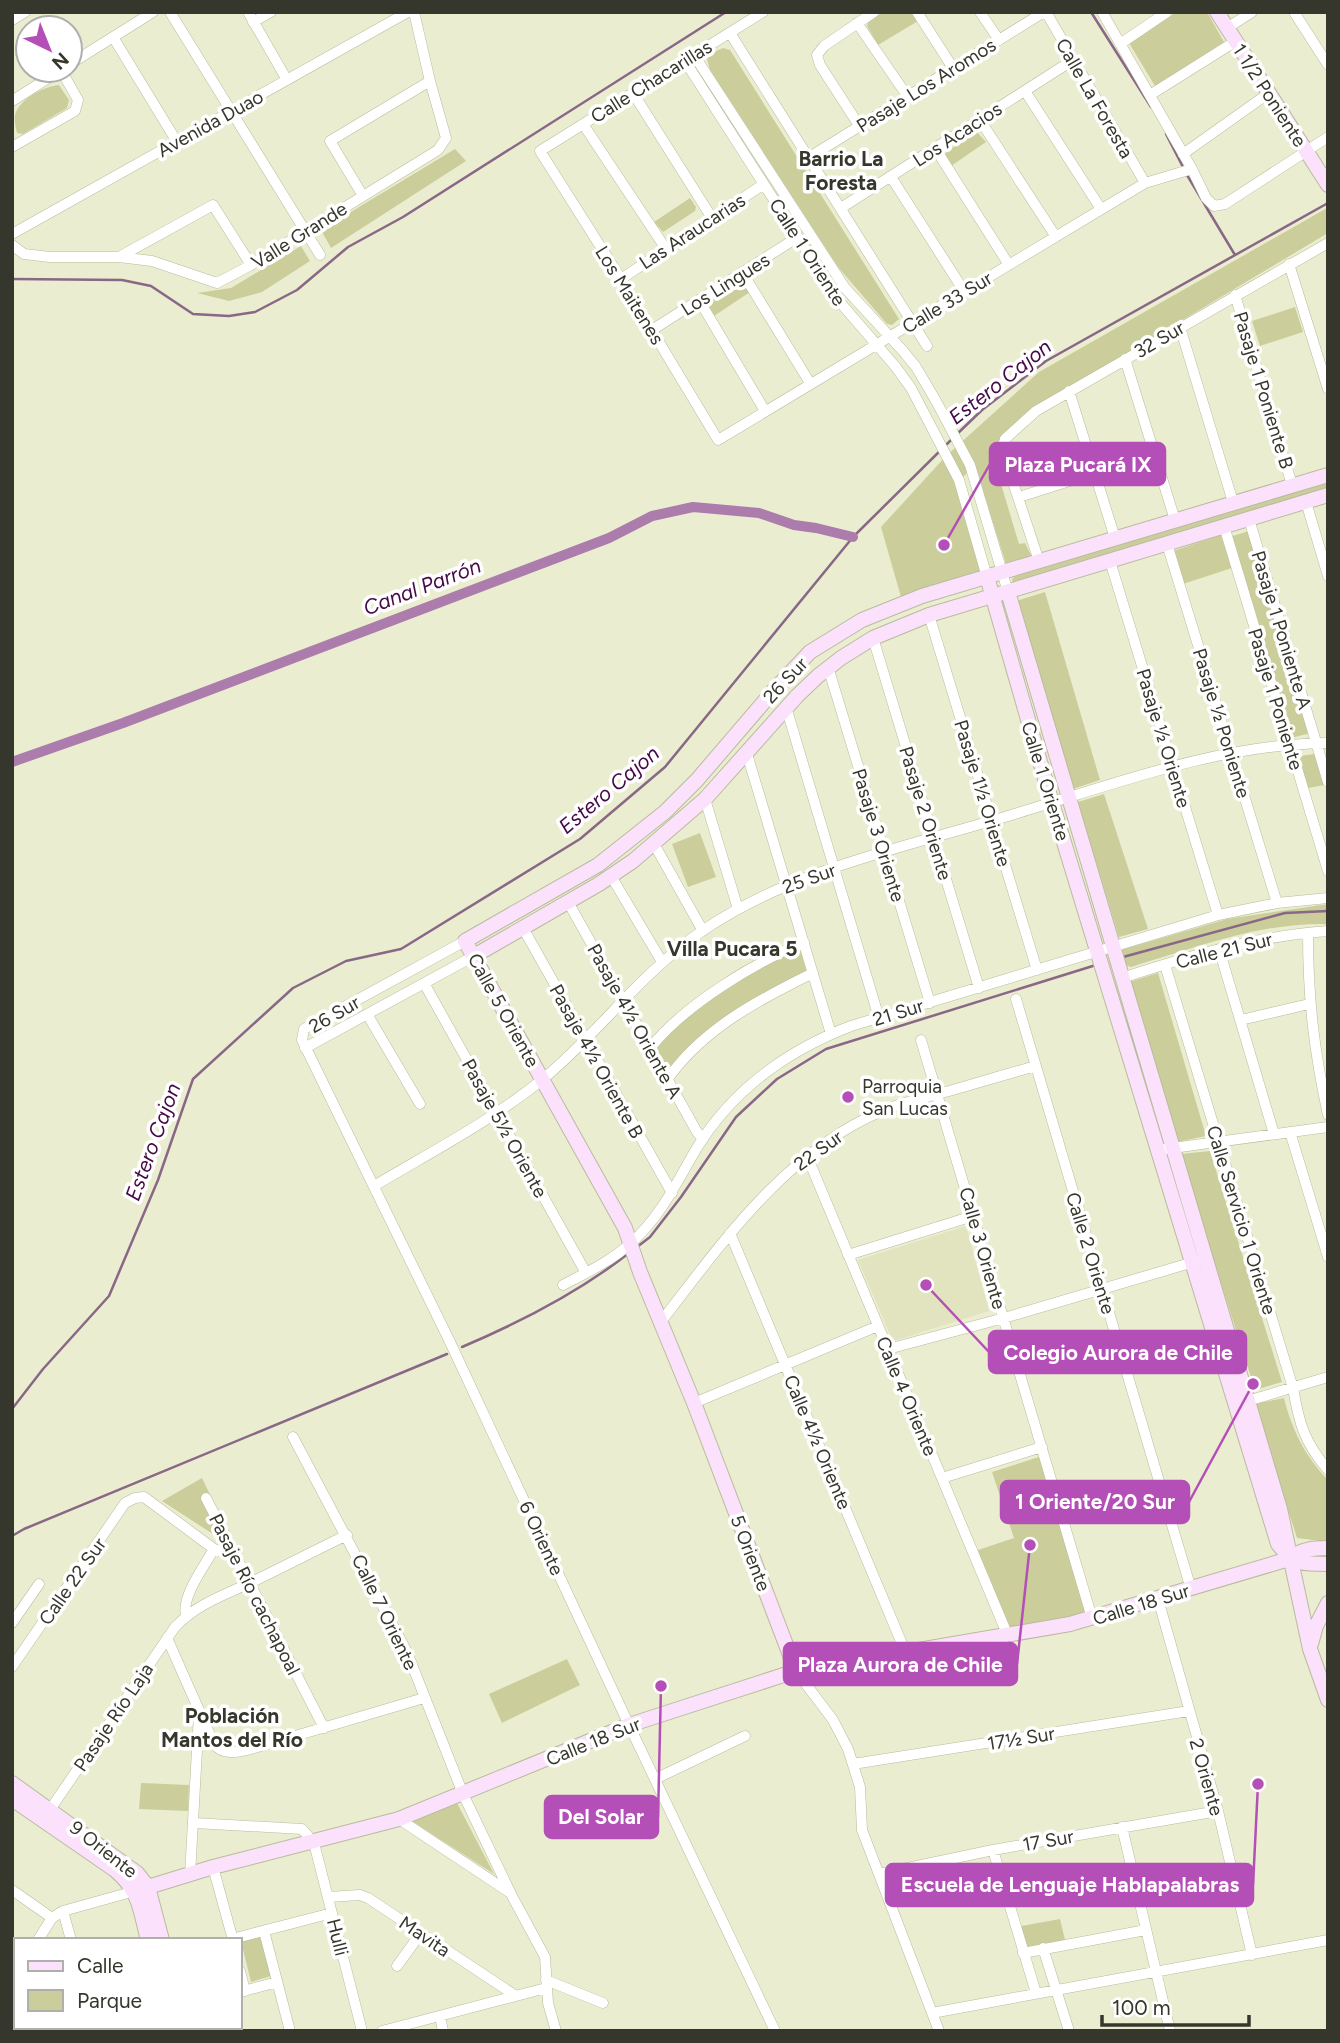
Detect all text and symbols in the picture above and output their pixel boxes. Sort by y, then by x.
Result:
north arrow [14,14,84,84]
street label: Pasaje Los Aromos [852,33,1000,138]
street label: Calle La Foresta [1051,34,1138,162]
street label: Calle Chacarillas [586,35,716,128]
street label: 1 1/2 Poniente [1228,39,1311,151]
text: N [47,48,73,74]
street label: Avenida Duao [153,85,267,162]
street label: Los Acacios [908,97,1006,172]
district label: Barrio La Foresta [798,146,884,195]
street label: Las Araucarias [635,188,750,274]
street label: Calle 1 Oriente [764,194,851,310]
street label: Valle Grande [247,197,351,274]
street label: Los Maitenes [590,242,669,349]
street label: Los Lingues [677,248,774,321]
street label: Calle 33 Sur [898,266,997,338]
street label: Pasaje 1 Poniente B [1229,309,1298,472]
street label: 32 Sur [1130,316,1189,363]
water label: Estero Cajon [943,334,1056,429]
callout: Plaza Pucará IX [990,443,1165,485]
text: Plaza Pucará IX [1005,452,1152,477]
street label: Pasaje 1 Poniente A [1247,548,1317,712]
water label: Canal Parrón [360,553,484,620]
street label: Pasaje 1 Poniente [1244,625,1308,773]
street label: Pasaje ½ Poniente [1188,645,1255,801]
street label: 26 Sur [758,652,813,708]
street label: Pasaje ½ Oriente [1131,666,1196,811]
street label: Pasaje 1½ Oriente [949,717,1016,869]
street label: Calle 1 Oriente [1016,719,1075,844]
water label: Estero Cajon [553,740,664,839]
street label: Pasaje 2 Oriente [894,744,957,883]
street label: Pasaje 3 Oriente [847,766,910,905]
street label: 25 Sur [779,858,839,899]
street label: Calle 21 Sur [1173,927,1275,974]
district label: Villa Pucara 5 [667,936,797,961]
street label: Pasaje 4½ Oriente A [582,940,687,1103]
street label: Calle 5 Oriente [463,949,544,1071]
street label: Pasaje 4½ Oriente B [545,980,648,1142]
street label: 26 Sur [305,990,364,1038]
street label: 21 Sur [870,994,927,1031]
street label: Pasaje 5½ Oriente [457,1055,552,1202]
place label: Parroquia San Lucas [862,1075,948,1120]
water label: Estero Cajon [120,1079,185,1204]
marker: Parroquia San Lucas [840,1089,856,1105]
street label: Calle Servicio 1 Oriente [1202,1123,1281,1318]
street label: 22 Sur [789,1125,848,1176]
street label: Calle 3 Oriente [954,1184,1011,1312]
street label: Calle 2 Oriente [1061,1189,1120,1317]
callout: Colegio Aurora de Chile [989,1331,1246,1373]
street label: Calle 4 Oriente [871,1333,942,1459]
text: Colegio Aurora de Chile [1003,1340,1233,1365]
street label: Calle 4½ Oriente [779,1372,856,1513]
callout: 1 Oriente/20 Sur [1001,1481,1189,1523]
text: 1 Oriente/20 Sur [1015,1489,1175,1514]
street label: 6 Oriente [514,1497,569,1579]
street label: Pasaje Río cachapoal [204,1510,305,1679]
street label: 5 Oriente [726,1512,776,1594]
street label: Calle 22 Sur [34,1533,111,1629]
street label: Calle 7 Oriente [347,1551,422,1674]
street label: Calle 18 Sur [1090,1579,1193,1630]
callout: Plaza Aurora de Chile [784,1643,1017,1685]
text: Plaza Aurora de Chile [797,1652,1003,1677]
street label: Pasaje Río Laja [69,1659,158,1776]
district label: Población Mantos del Río [161,1703,303,1752]
street label: Calle 18 Sur [543,1712,644,1771]
street label: 17½ Sur [986,1722,1057,1755]
street label: 2 Oriente [1185,1736,1229,1818]
callout: Del Solar [545,1796,658,1838]
text: Del Solar [558,1804,644,1829]
street label: 9 Oriente [65,1816,142,1883]
street label: 17 Sur [1021,1825,1076,1856]
callout: Escuela de Lenguaje Hablapalabras [886,1864,1253,1906]
text: Escuela de Lenguaje Hablapalabras [901,1872,1239,1897]
street label: Mavita [395,1911,455,1962]
street label: Hulli [322,1916,353,1958]
legend [14,1938,242,2029]
text: Calle [77,1953,124,1978]
scale bar [1102,1983,1249,2027]
text: Parque [77,1988,142,2013]
text: 100 m [1112,1995,1171,2020]

